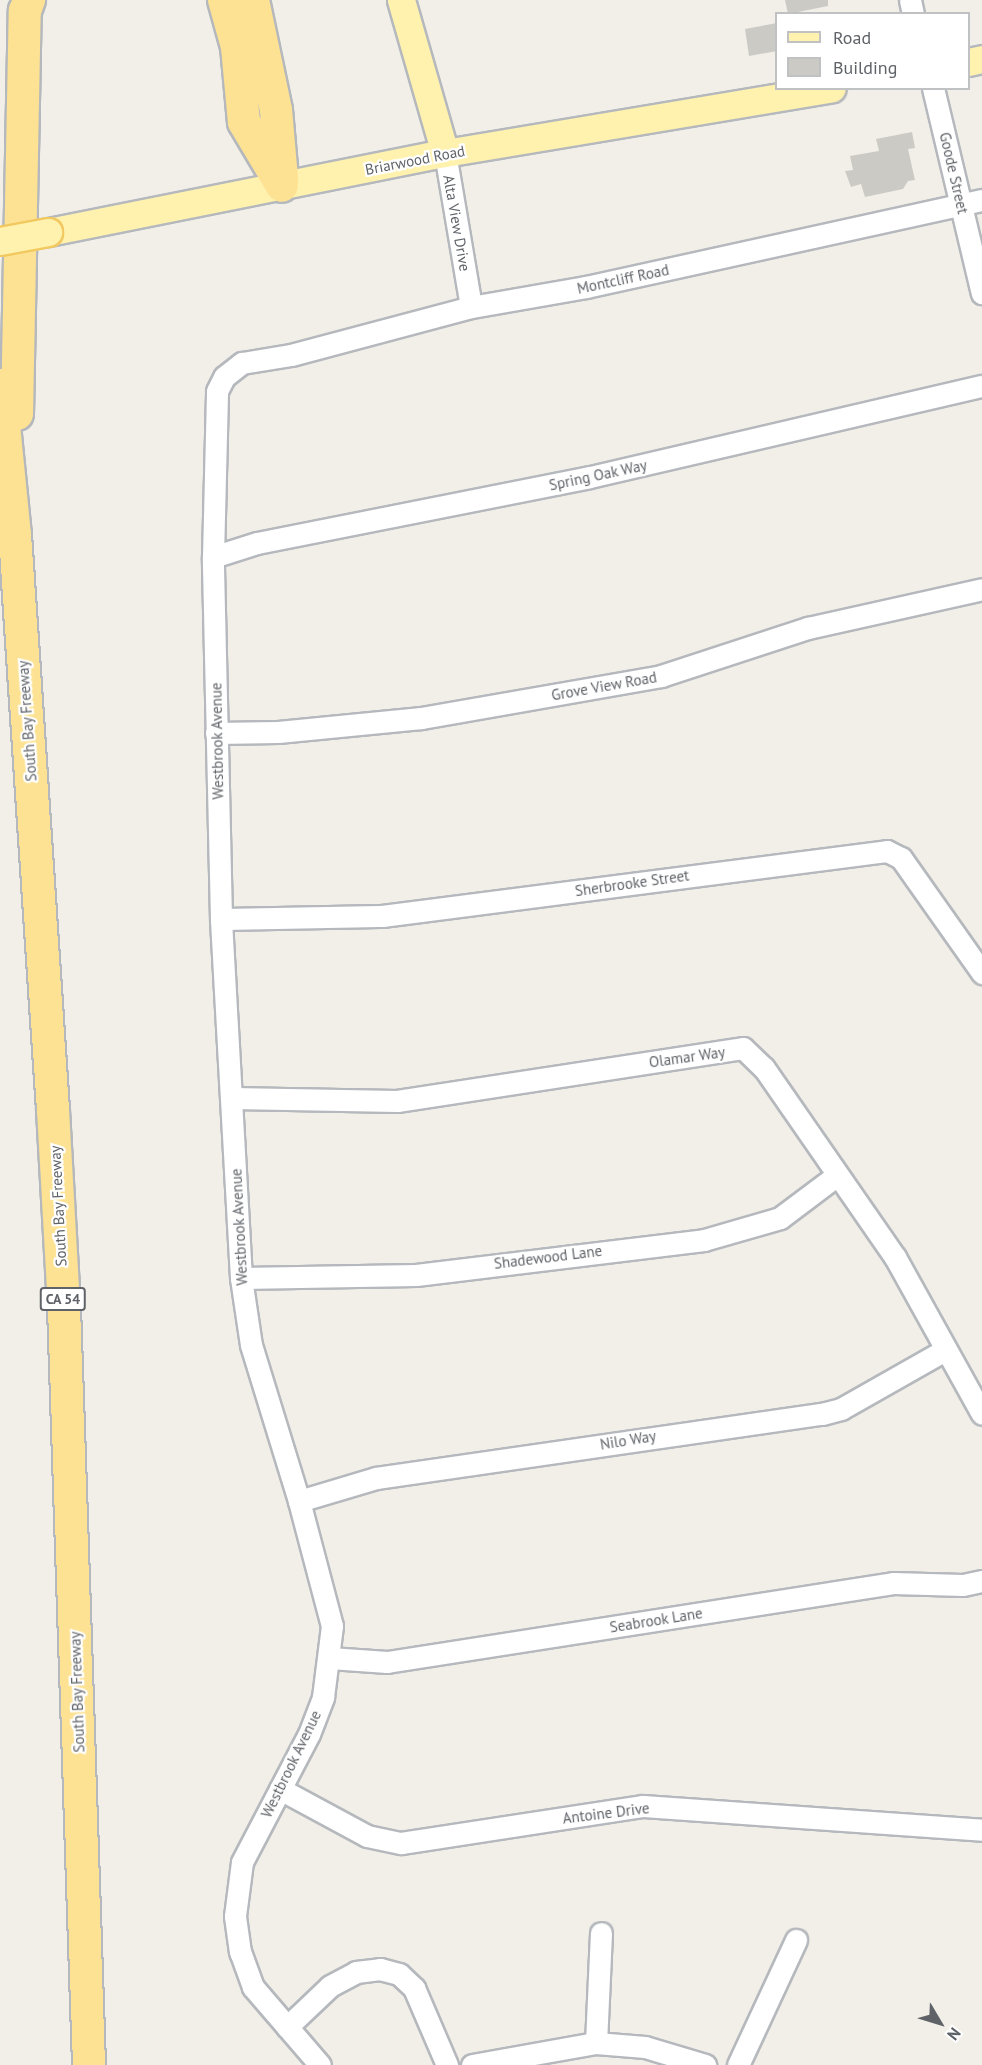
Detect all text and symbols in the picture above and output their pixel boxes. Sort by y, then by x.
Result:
legend [775,12,970,90]
text: Road [833,26,871,49]
text: Building [833,56,897,79]
street label: Goode Street [936,130,972,216]
street label: Briarwood Road [364,142,466,178]
street label: Alta View Drive [440,173,474,273]
street label: Montcliff Road [575,260,671,298]
street label: Spring Oak Way [547,456,649,494]
street label: South Bay Freeway [14,660,40,782]
street label: Grove View Road [549,668,659,704]
street label: Westbrook Avenue [207,682,227,800]
street label: Sherbrooke Street [574,866,690,900]
street label: Olamar Way [648,1043,726,1071]
street label: South Bay Freeway [46,1145,70,1267]
street label: Westbrook Avenue [227,1168,251,1286]
street label: Shadewood Lane [493,1241,603,1273]
road number: CA 54 [39,1288,87,1310]
street label: Nilo Way [599,1427,657,1453]
street label: Seabrook Lane [608,1604,704,1636]
street label: South Bay Freeway [66,1631,88,1753]
street label: Westbrook Avenue [257,1707,325,1821]
street label: Antoine Drive [562,1799,650,1827]
north arrow [910,1993,970,2053]
text: N [943,2024,965,2044]

